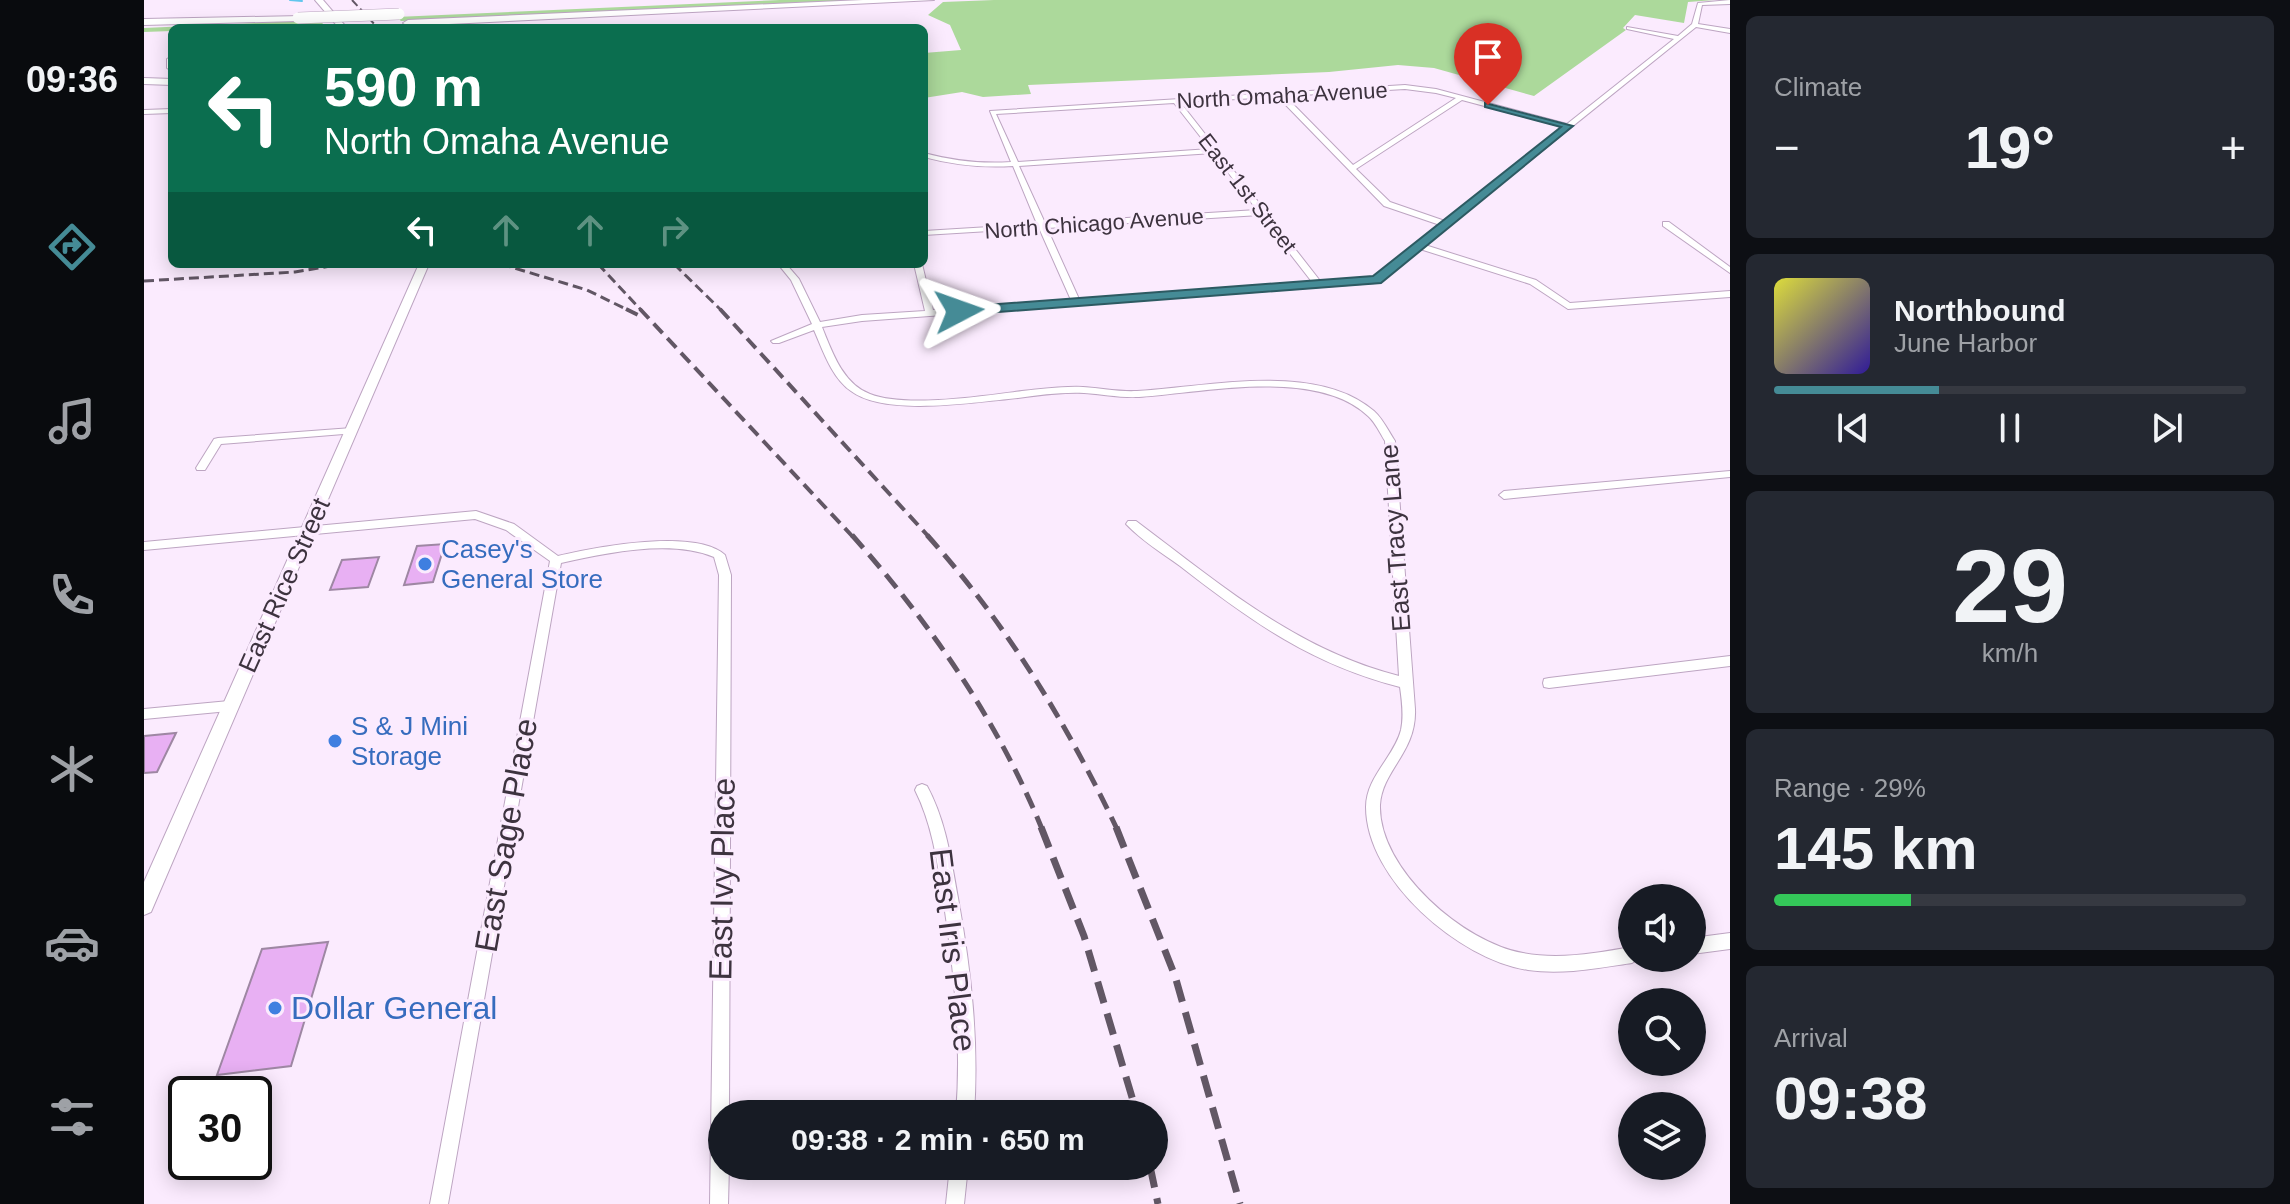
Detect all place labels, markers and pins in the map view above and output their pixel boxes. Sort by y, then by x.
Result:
pin [1454,23,1522,105]
place label: Casey's General Store [441,534,603,594]
marker: Casey's General Store [416,555,434,573]
place label: S & J Mini Storage [351,711,468,771]
marker: S & J Mini Storage [326,732,344,750]
place label: Dollar General [291,990,497,1026]
marker: Dollar General [266,999,284,1017]

